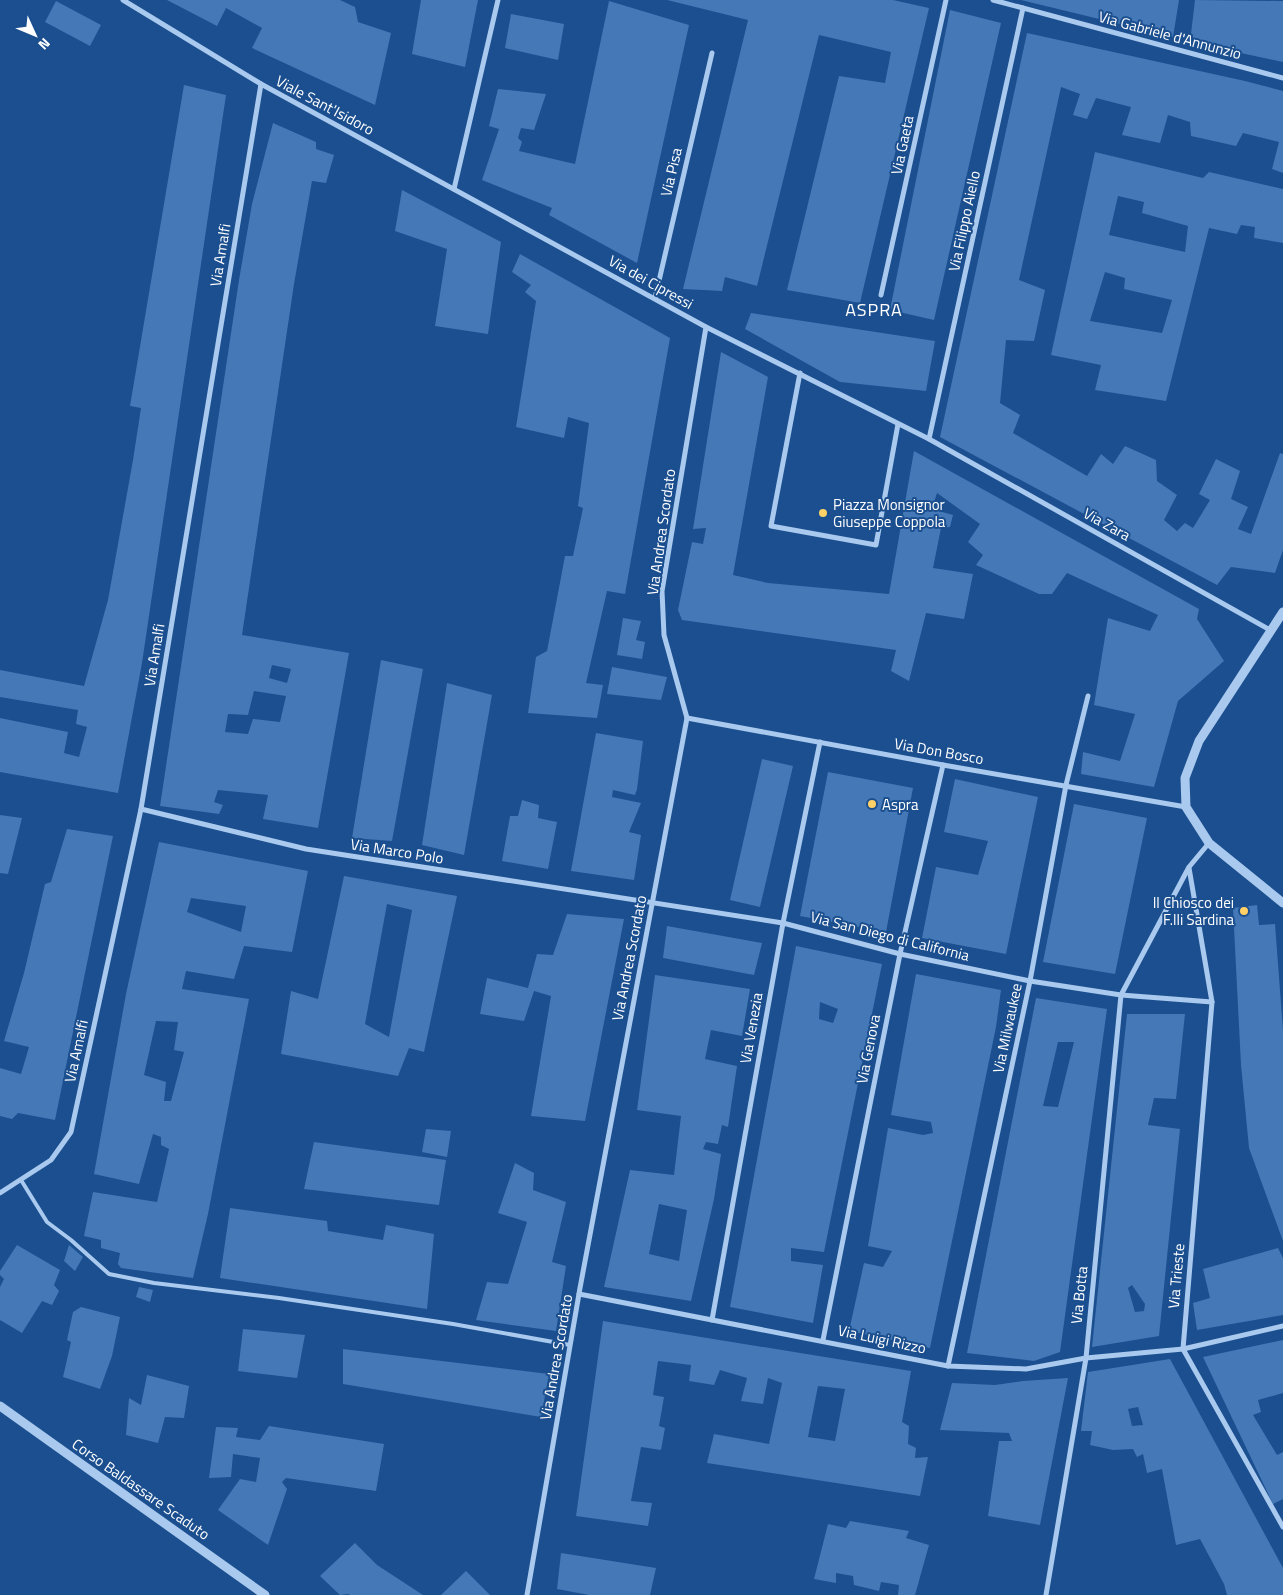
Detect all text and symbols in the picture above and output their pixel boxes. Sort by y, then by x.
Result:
street label: Via Gabriele d'Annunzio [1096,5,1244,65]
north arrow [10,10,60,60]
text: N [34,34,56,55]
street label: Viale Sant'Isidoro [272,69,378,141]
street label: Via Gaeta [885,113,920,177]
street label: Via Pisa [654,145,688,199]
street label: Via Filippo Aiello [942,168,986,273]
street label: Via Amalfi [204,222,236,288]
street label: Via dei Cipressi [604,249,698,315]
district label: ASPRA [845,296,903,323]
street label: Via Andrea Scordato [641,467,681,597]
place label: Piazza Monsignor Giuseppe Coppola [833,493,946,533]
street label: Via Zara [1079,502,1135,547]
marker: Piazza Monsignor Giuseppe Coppola [817,507,829,519]
street label: Via Amalfi [138,622,170,688]
street label: Via Don Bosco [893,732,986,770]
place label: Aspra [882,793,919,816]
marker: Aspra [866,798,878,810]
street label: Via Marco Polo [349,832,445,870]
place label: Il Chiosco dei F.lli Sardina [1153,891,1234,931]
street label: Via Andrea Scordato [606,893,652,1023]
street label: Via San Diego di California [808,905,972,967]
marker: Il Chiosco dei F.lli Sardina [1238,905,1250,917]
street label: Via Milwaukee [986,981,1028,1075]
street label: Via Venezia [733,990,769,1065]
street label: Via Genova [850,1012,886,1086]
street label: Via Amalfi [58,1018,94,1084]
street label: Via Trieste [1162,1242,1190,1310]
street label: Via Botta [1065,1264,1094,1325]
street label: Via Andrea Scordato [534,1292,578,1422]
street label: Via Luigi Rizzo [836,1318,928,1360]
street label: Corso Baldassare Scaduto [67,1433,215,1545]

